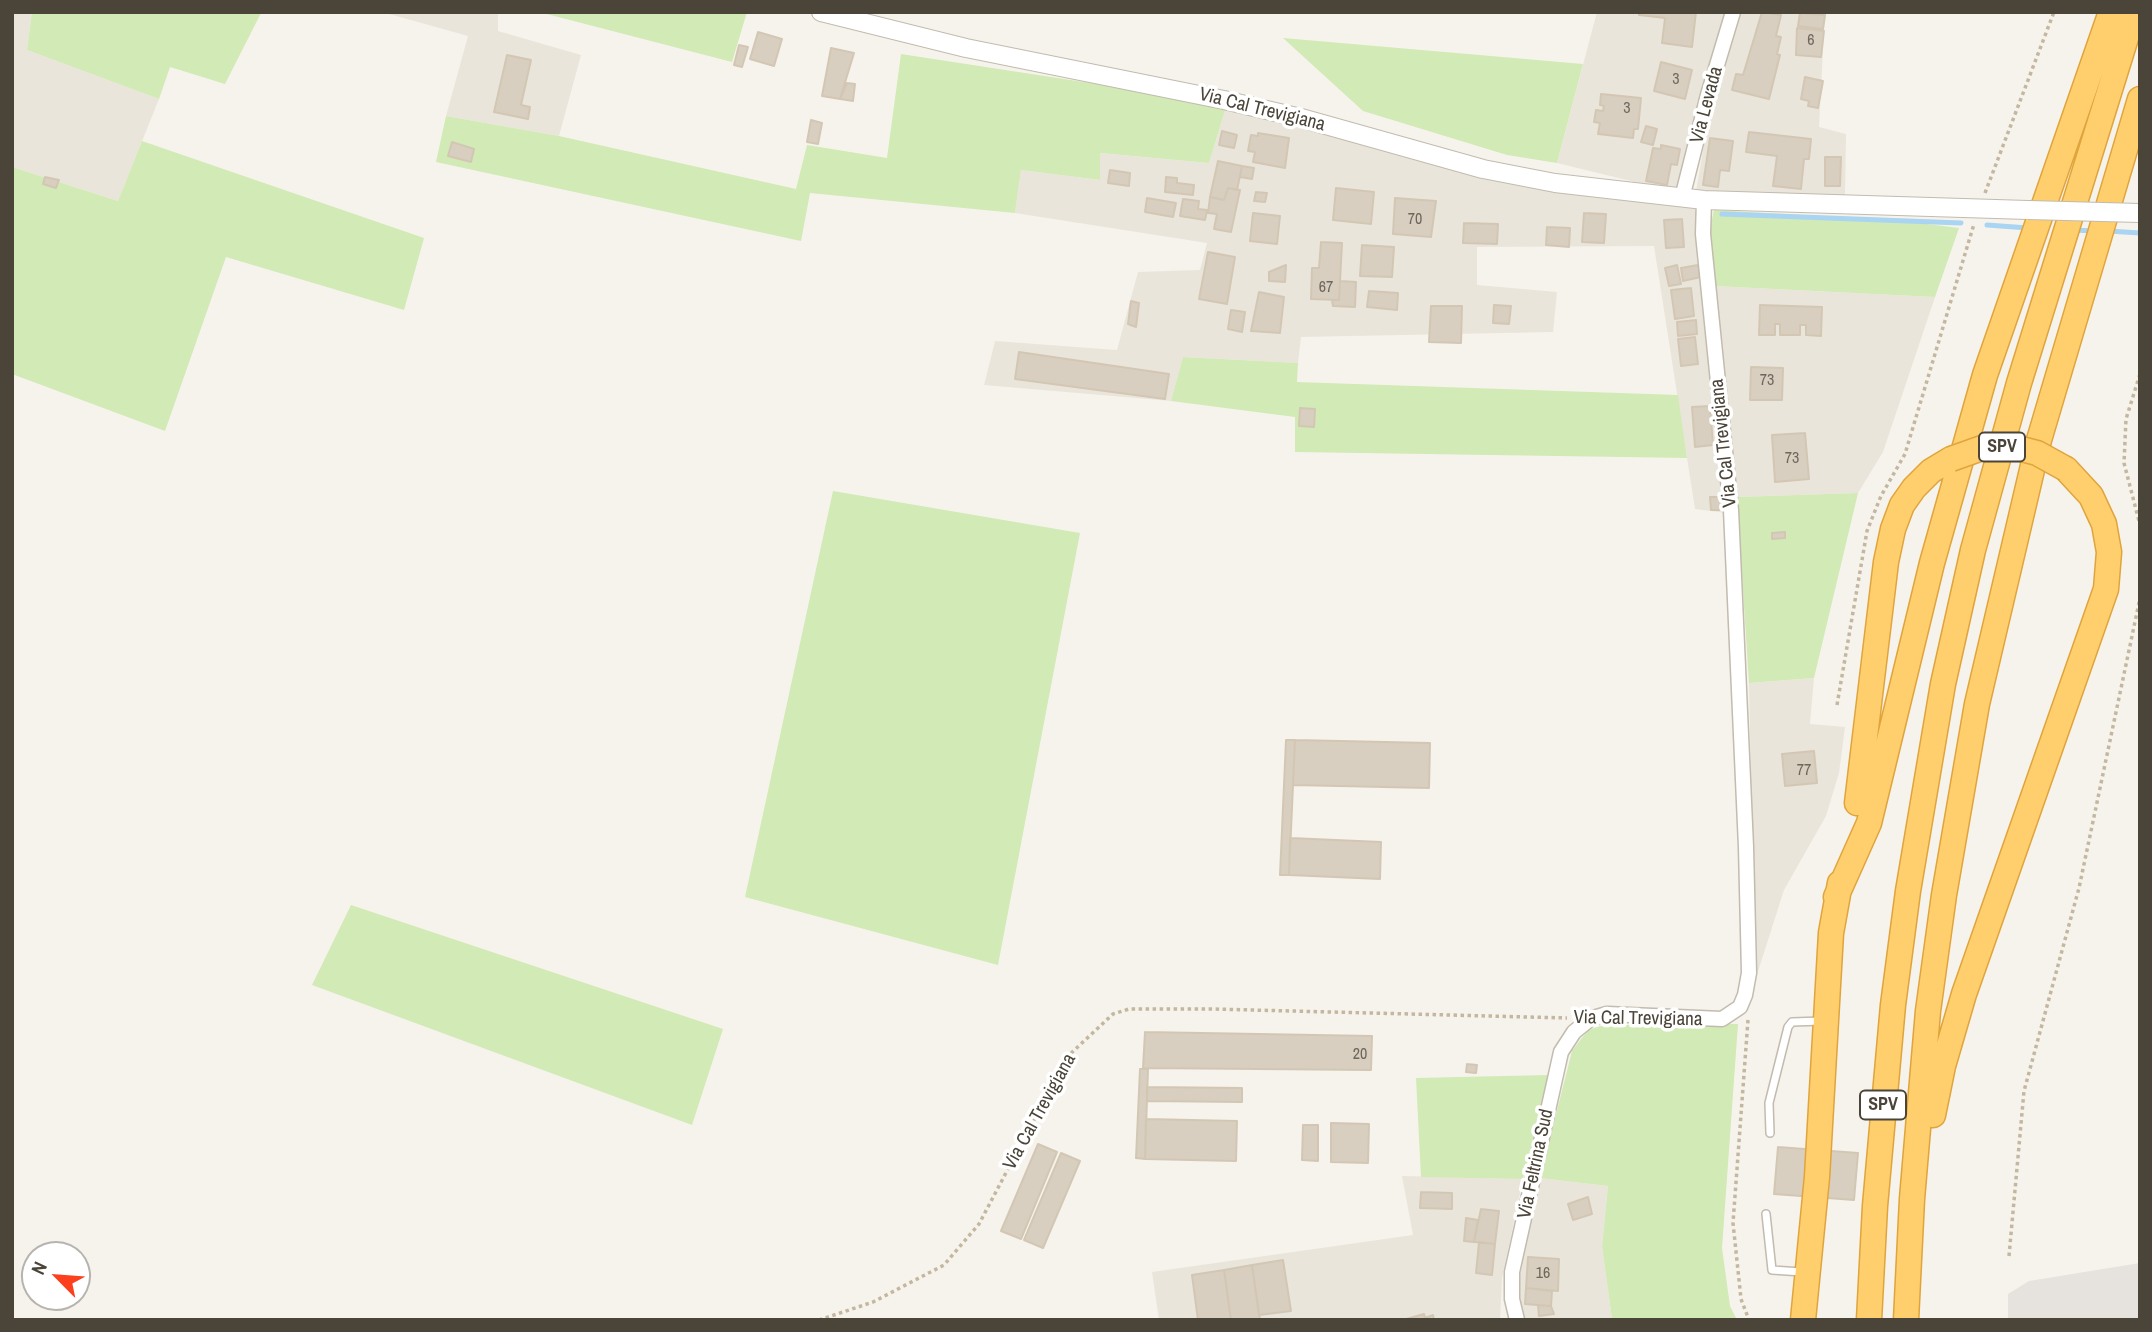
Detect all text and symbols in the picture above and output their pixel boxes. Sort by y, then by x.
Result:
house number: 6 [1807,31,1815,51]
street label: Via Levada [1686,64,1728,146]
house number: 3 [1672,70,1680,90]
street label: Via Cal Trevigiana [1197,83,1327,137]
house number: 3 [1623,99,1631,119]
house number: 70 [1408,210,1422,230]
house number: 67 [1319,278,1333,298]
house number: 73 [1760,371,1774,391]
street label: Via Cal Trevigiana [1706,378,1742,508]
road number: SPV [1979,432,2025,462]
house number: 73 [1785,449,1799,469]
house number: 77 [1797,761,1811,781]
street label: Via Cal Trevigiana [1573,1006,1703,1032]
house number: 20 [1353,1045,1367,1065]
street label: Via Cal Trevigiana [999,1050,1081,1174]
road number: SPV [1860,1090,1906,1120]
street label: Via Feltrina Sud [1513,1107,1559,1221]
north arrow [21,1241,91,1311]
text: N [25,1257,53,1279]
house number: 16 [1536,1264,1550,1284]

